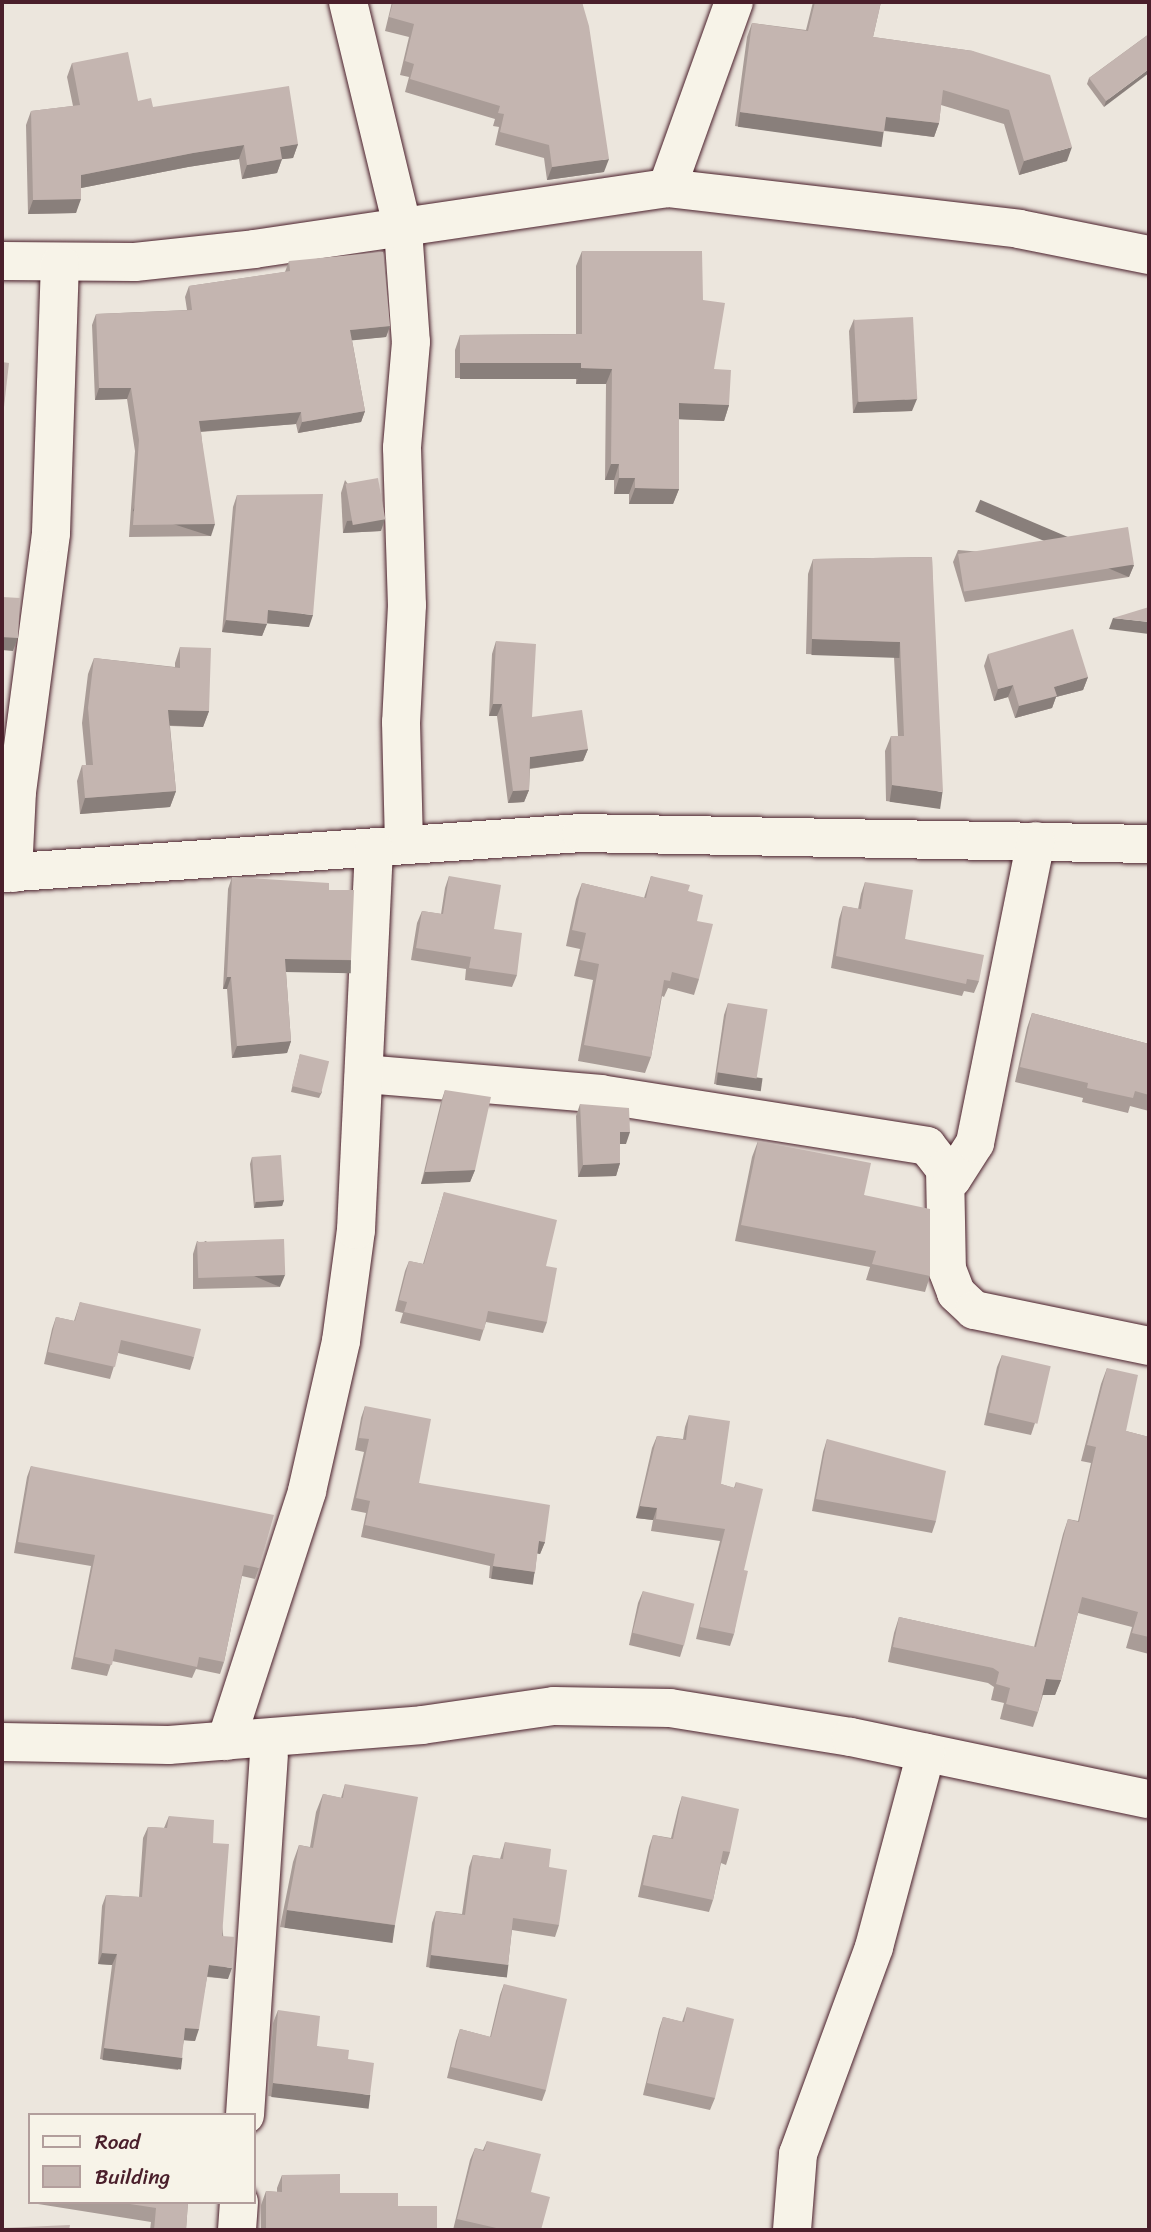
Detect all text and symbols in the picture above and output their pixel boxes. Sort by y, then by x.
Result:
legend [28,2113,256,2204]
text: Road [95,2123,140,2161]
text: Building [95,2158,170,2196]

